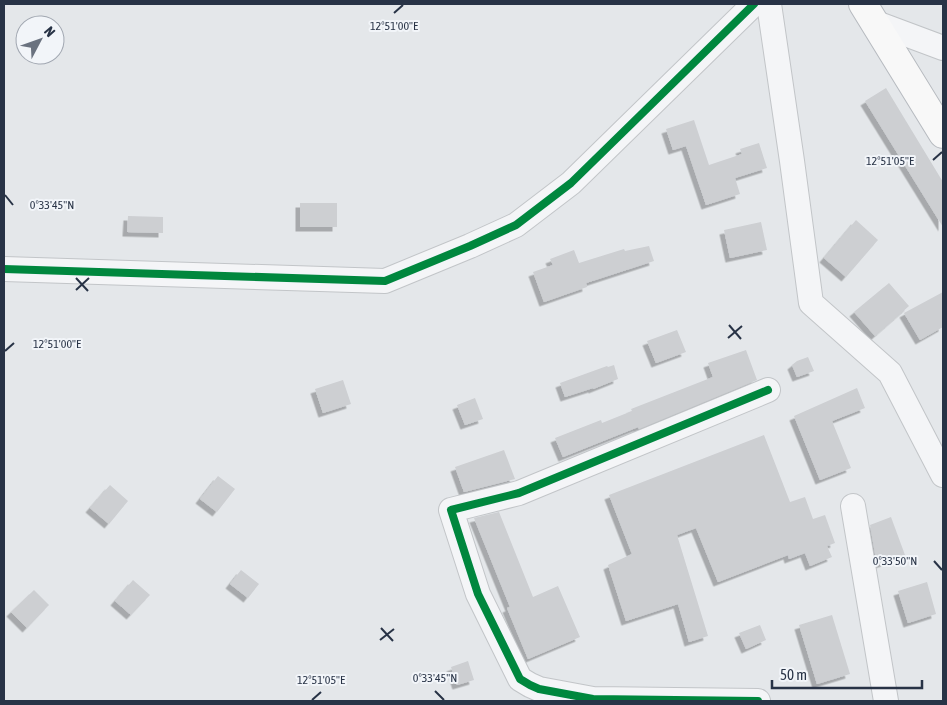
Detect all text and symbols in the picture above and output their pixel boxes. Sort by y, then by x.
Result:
north arrow [15,15,65,65]
text: 12°51'00"E [370,19,418,33]
text: N [41,23,59,40]
text: 12°51'05"E [866,154,914,168]
text: 0°33'45"N [30,198,74,212]
text: 12°51'00"E [33,337,81,351]
text: 0°33'50"N [873,554,917,568]
scale bar [772,658,922,690]
text: 50 m [780,666,807,683]
text: 0°33'45"N [413,671,457,685]
text: 12°51'05"E [297,673,345,687]

